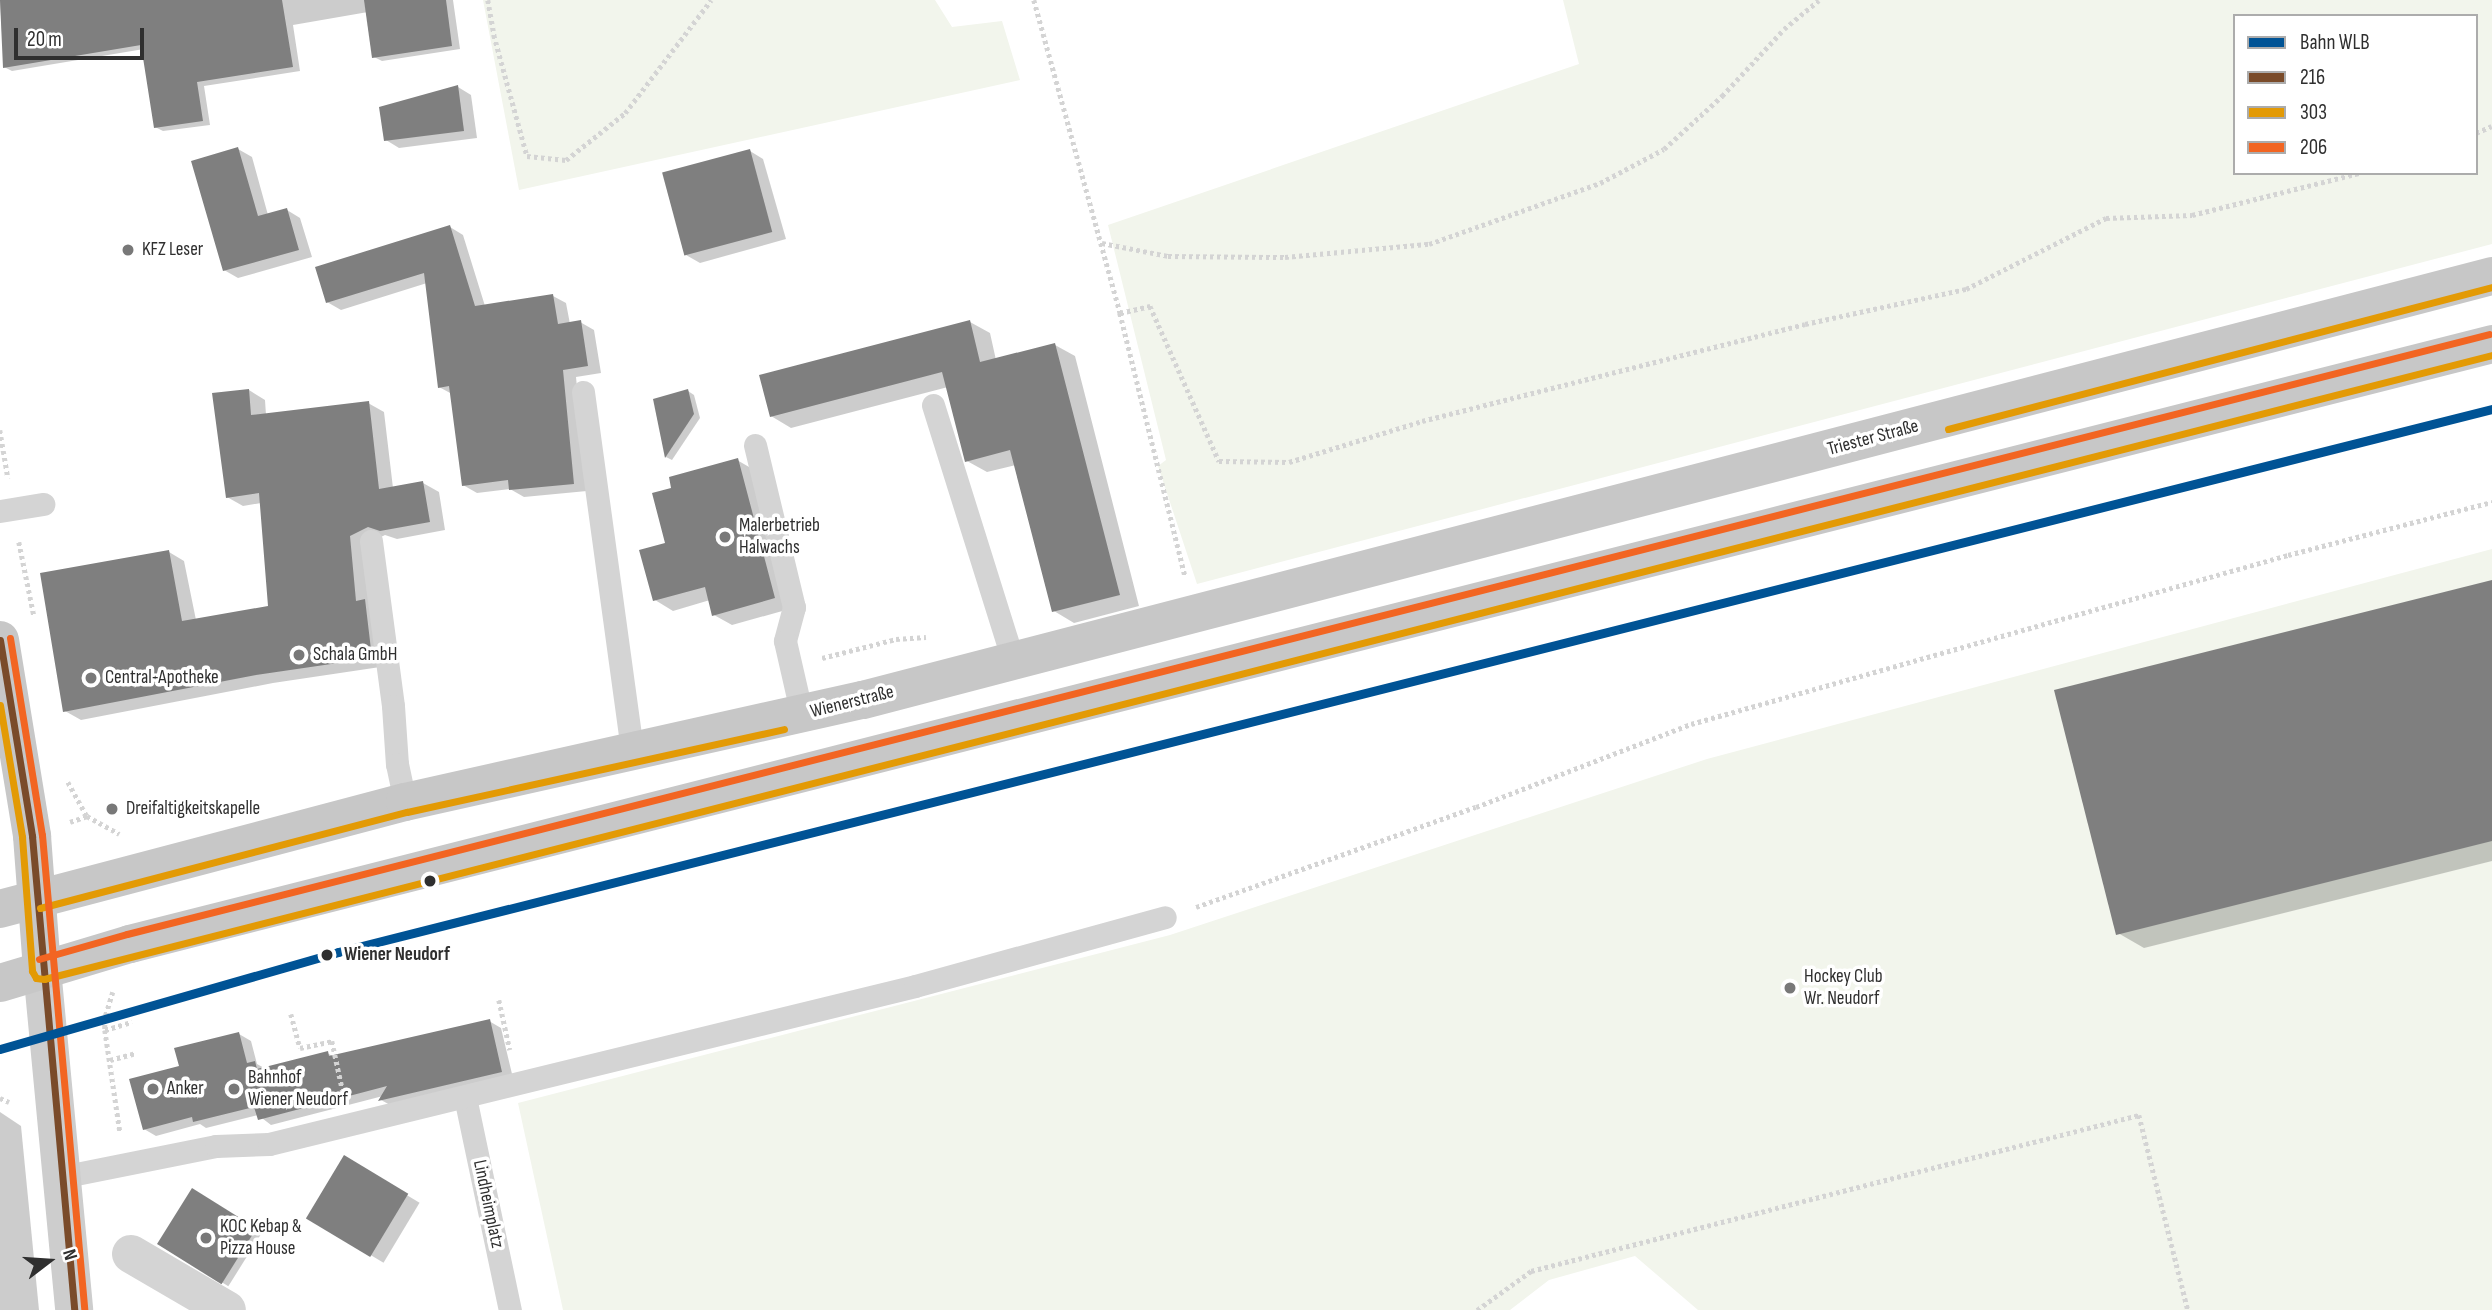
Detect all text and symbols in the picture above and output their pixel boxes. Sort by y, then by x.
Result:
scale bar [18,14,147,58]
legend [2233,14,2478,175]
text: 20 m [27,27,62,52]
text: Bahn WLB [2300,30,2370,55]
text: 216 [2300,65,2325,90]
text: 303 [2300,100,2327,125]
text: 206 [2300,135,2327,160]
place label: KFZ Leser [142,239,203,261]
marker: KFZ Leser [120,242,136,258]
street label: Triester Straße [1825,415,1921,461]
place label: Malerbetrieb Halwachs [739,515,820,559]
marker: Malerbetrieb Halwachs [717,529,733,545]
place label: Schala GmbH [313,644,397,666]
marker: Schala GmbH [291,647,307,663]
place label: Central-Apotheke [105,667,219,689]
marker: Central-Apotheke [83,670,99,686]
street label: Wienerstraße [808,681,896,723]
place label: Dreifaltigkeitskapelle [126,798,260,820]
marker: Dreifaltigkeitskapelle [104,801,120,817]
unlabelled marker [423,874,437,888]
marker: Wiener Neudorf [316,944,338,966]
place label: Wiener Neudorf [344,944,450,966]
place label: Hockey Club Wr. Neudorf [1804,966,1883,1010]
marker: Hockey Club Wr. Neudorf [1782,980,1798,996]
place label: Bahnhof Wiener Neudorf [248,1067,348,1111]
place label: Anker [167,1078,204,1100]
marker: Anker [145,1081,161,1097]
marker: Bahnhof Wiener Neudorf [226,1081,242,1097]
street label: Lindheimplatz [468,1158,508,1250]
place label: KOC Kebap & Pizza House [220,1216,302,1260]
north arrow [14,1226,84,1296]
marker: KOC Kebap & Pizza House [198,1230,214,1246]
text: N [57,1246,82,1263]

